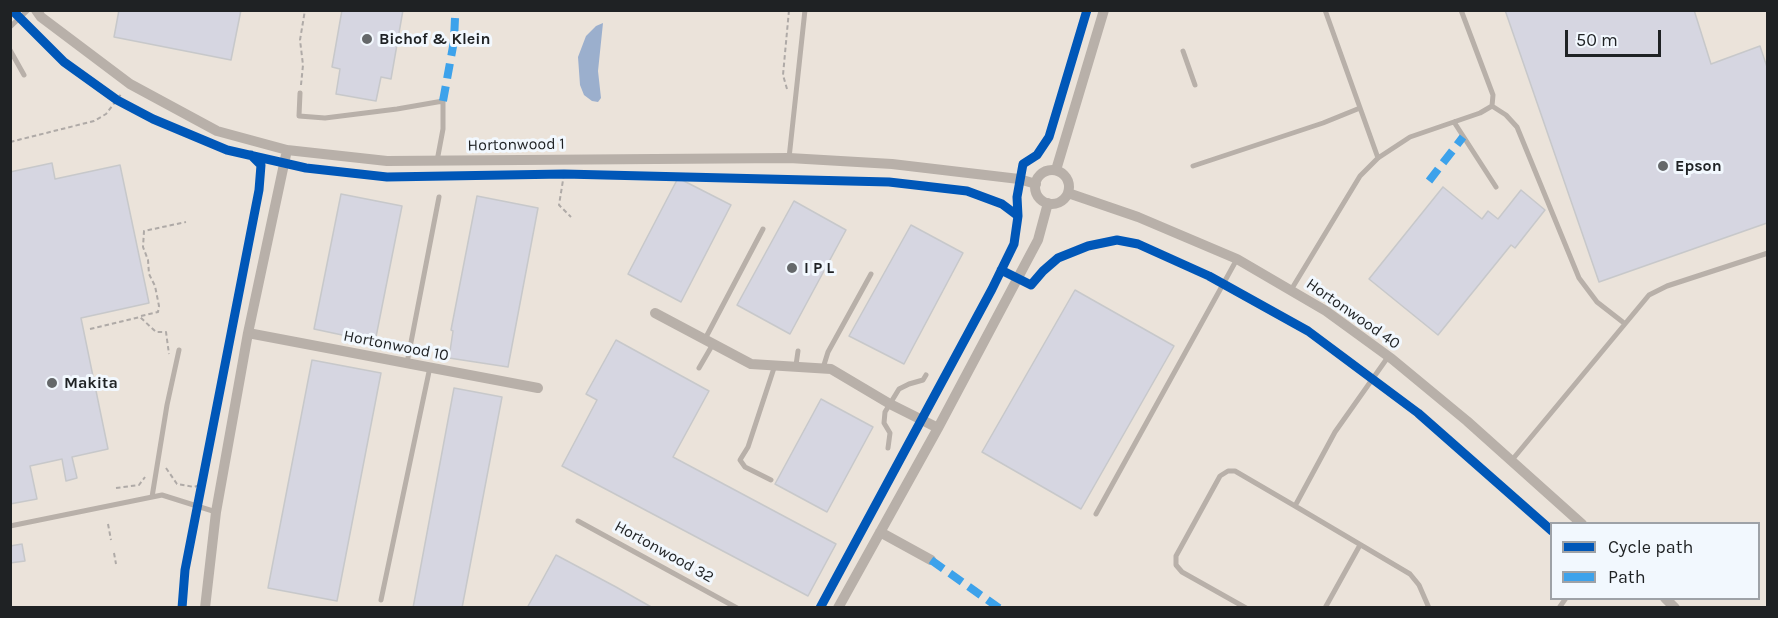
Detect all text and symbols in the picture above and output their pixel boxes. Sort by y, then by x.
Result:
scale bar [1568,18,1664,56]
place label: Bichof & Klein [379,29,491,49]
text: 50 m [1576,29,1618,51]
marker: Bichof & Klein [360,32,374,46]
street label: Hortonwood 1 [467,135,565,155]
place label: Epson [1675,156,1722,176]
marker: Epson [1656,159,1670,173]
place label: I P L [804,258,834,278]
marker: I P L [785,261,799,275]
street label: Hortonwood 40 [1302,274,1404,354]
street label: Hortonwood 10 [342,326,450,366]
place label: Makita [64,373,118,393]
marker: Makita [45,376,59,390]
street label: Hortonwood 32 [611,517,717,587]
legend [1550,522,1760,600]
text: Cycle path [1608,536,1693,558]
text: Path [1608,566,1646,588]

